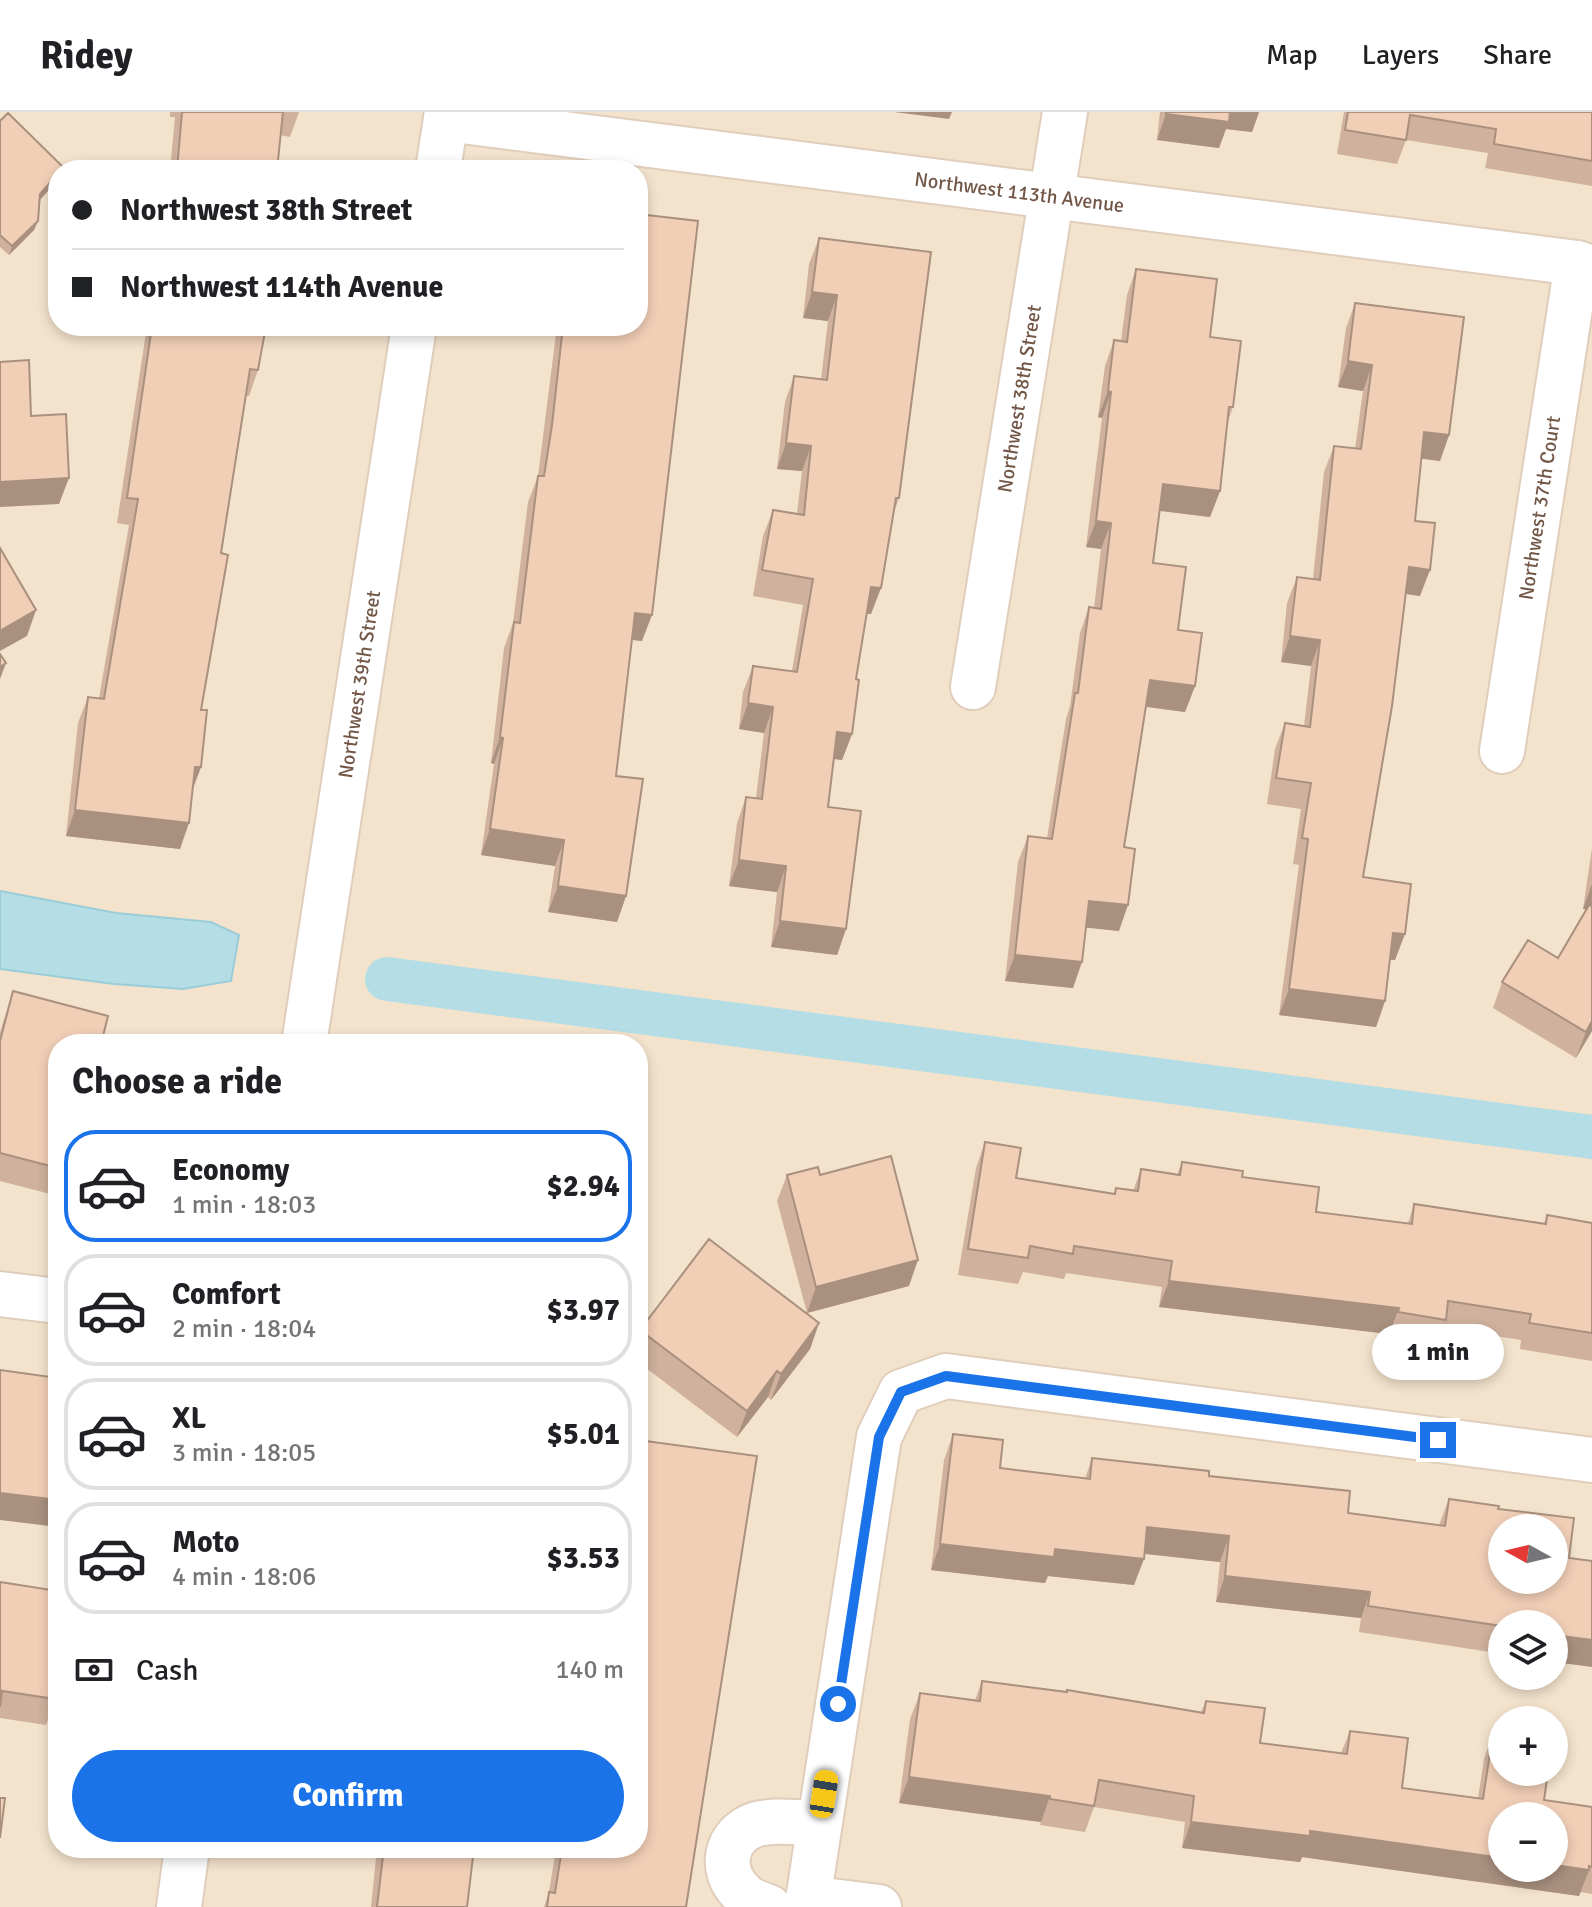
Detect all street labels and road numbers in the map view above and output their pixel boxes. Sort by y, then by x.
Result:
street label: Northwest 113th Avenue [913,166,1126,218]
street label: Northwest 38th Street [992,303,1046,494]
street label: Northwest 37th Court [1513,414,1566,602]
street label: Northwest 39th Street [332,589,386,780]

